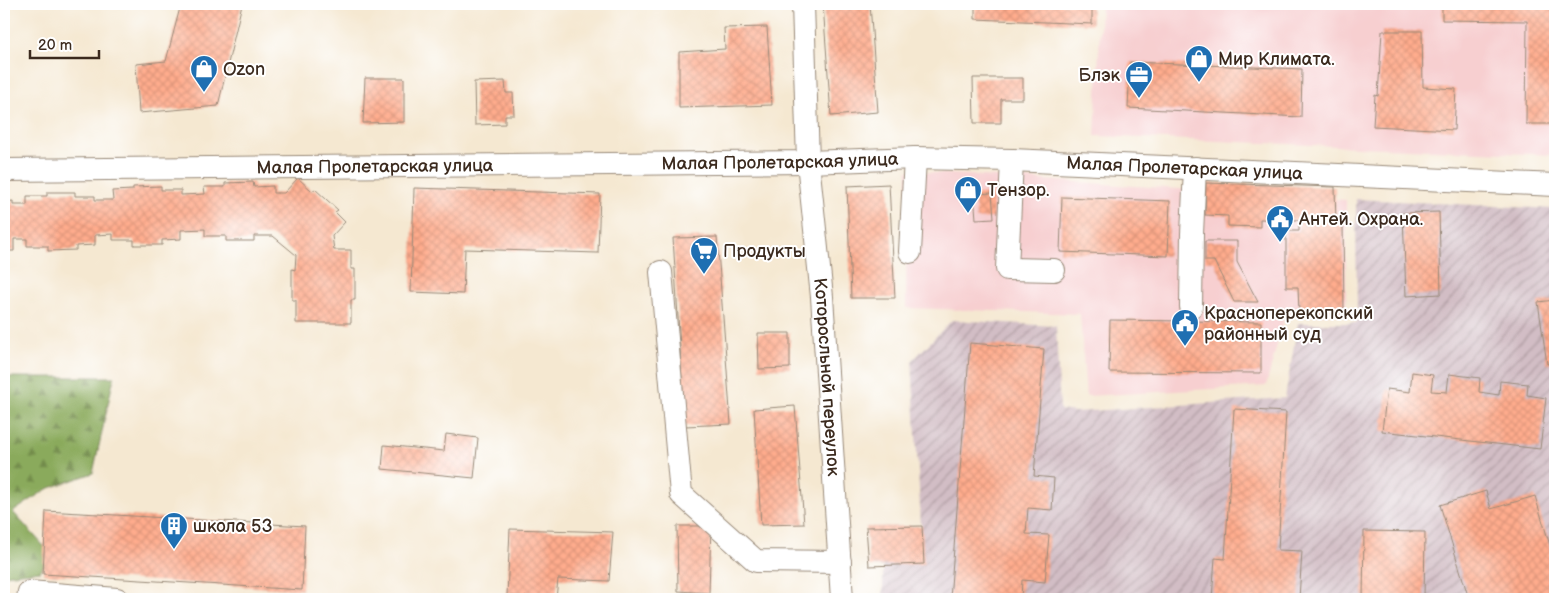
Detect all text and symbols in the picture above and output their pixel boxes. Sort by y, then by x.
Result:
scale bar [30,28,99,60]
text: 20 m [38,36,72,55]
shop icon: Мир Климата. [1184,44,1214,83]
place label: Мир Климата. [1218,49,1335,70]
shop icon: Ozon [189,54,219,93]
place label: Ozon [223,59,265,80]
office icon: Блэк [1124,60,1154,99]
place label: Блэк [1078,65,1120,86]
street label: Малая Пролетарская улица [661,148,899,174]
street label: Малая Пролетарская улица [1066,152,1304,184]
street label: Малая Пролетарская улица [256,155,494,178]
shop icon: Тензор. [953,175,983,214]
place label: Тензор. [987,180,1049,201]
public building icon: Антей. Охрана. [1265,204,1295,243]
place label: Антей. Охрана. [1298,209,1423,230]
supermarket icon: Продукты [689,236,719,275]
place label: Продукты [723,241,806,262]
street label: Которосльной переулок [810,277,844,477]
place label: Красноперекопский районный суд [1204,303,1373,345]
public building icon: Красноперекопский районный суд [1170,308,1200,347]
building icon: школа 53 [159,511,189,550]
place label: школа 53 [193,516,272,537]

